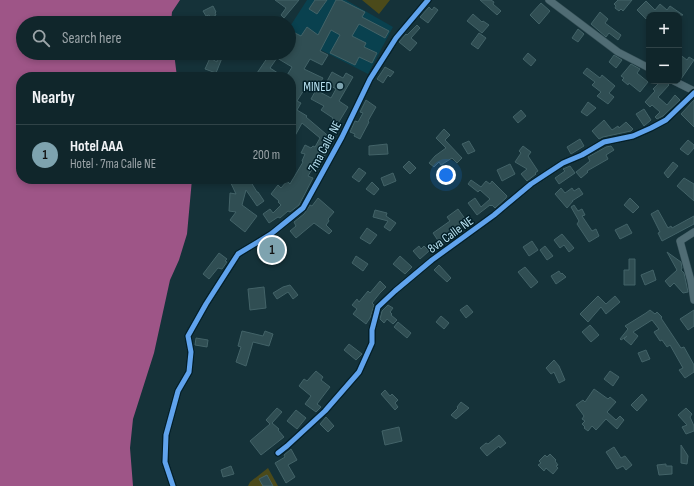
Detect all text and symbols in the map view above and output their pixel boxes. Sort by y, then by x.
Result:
map controls [646,12,682,84]
button: + [646,12,682,48]
search box [16,16,296,60]
icon: search [30,27,52,49]
text: Search here [62,29,122,48]
button: − [646,48,682,84]
place label: MINED [303,79,332,95]
marker: MINED [335,81,345,91]
text: Nearby [32,88,75,108]
street label: 7ma Calle NE [305,118,345,175]
text: Hotel AAA [70,137,123,156]
text: 1 [42,147,48,163]
text: 200 m [253,147,280,163]
text: Hotel · 7ma Calle NE [70,156,156,172]
your location [436,165,456,185]
street label: 8va Calle NE [425,213,477,257]
pin: 1 [259,235,285,265]

